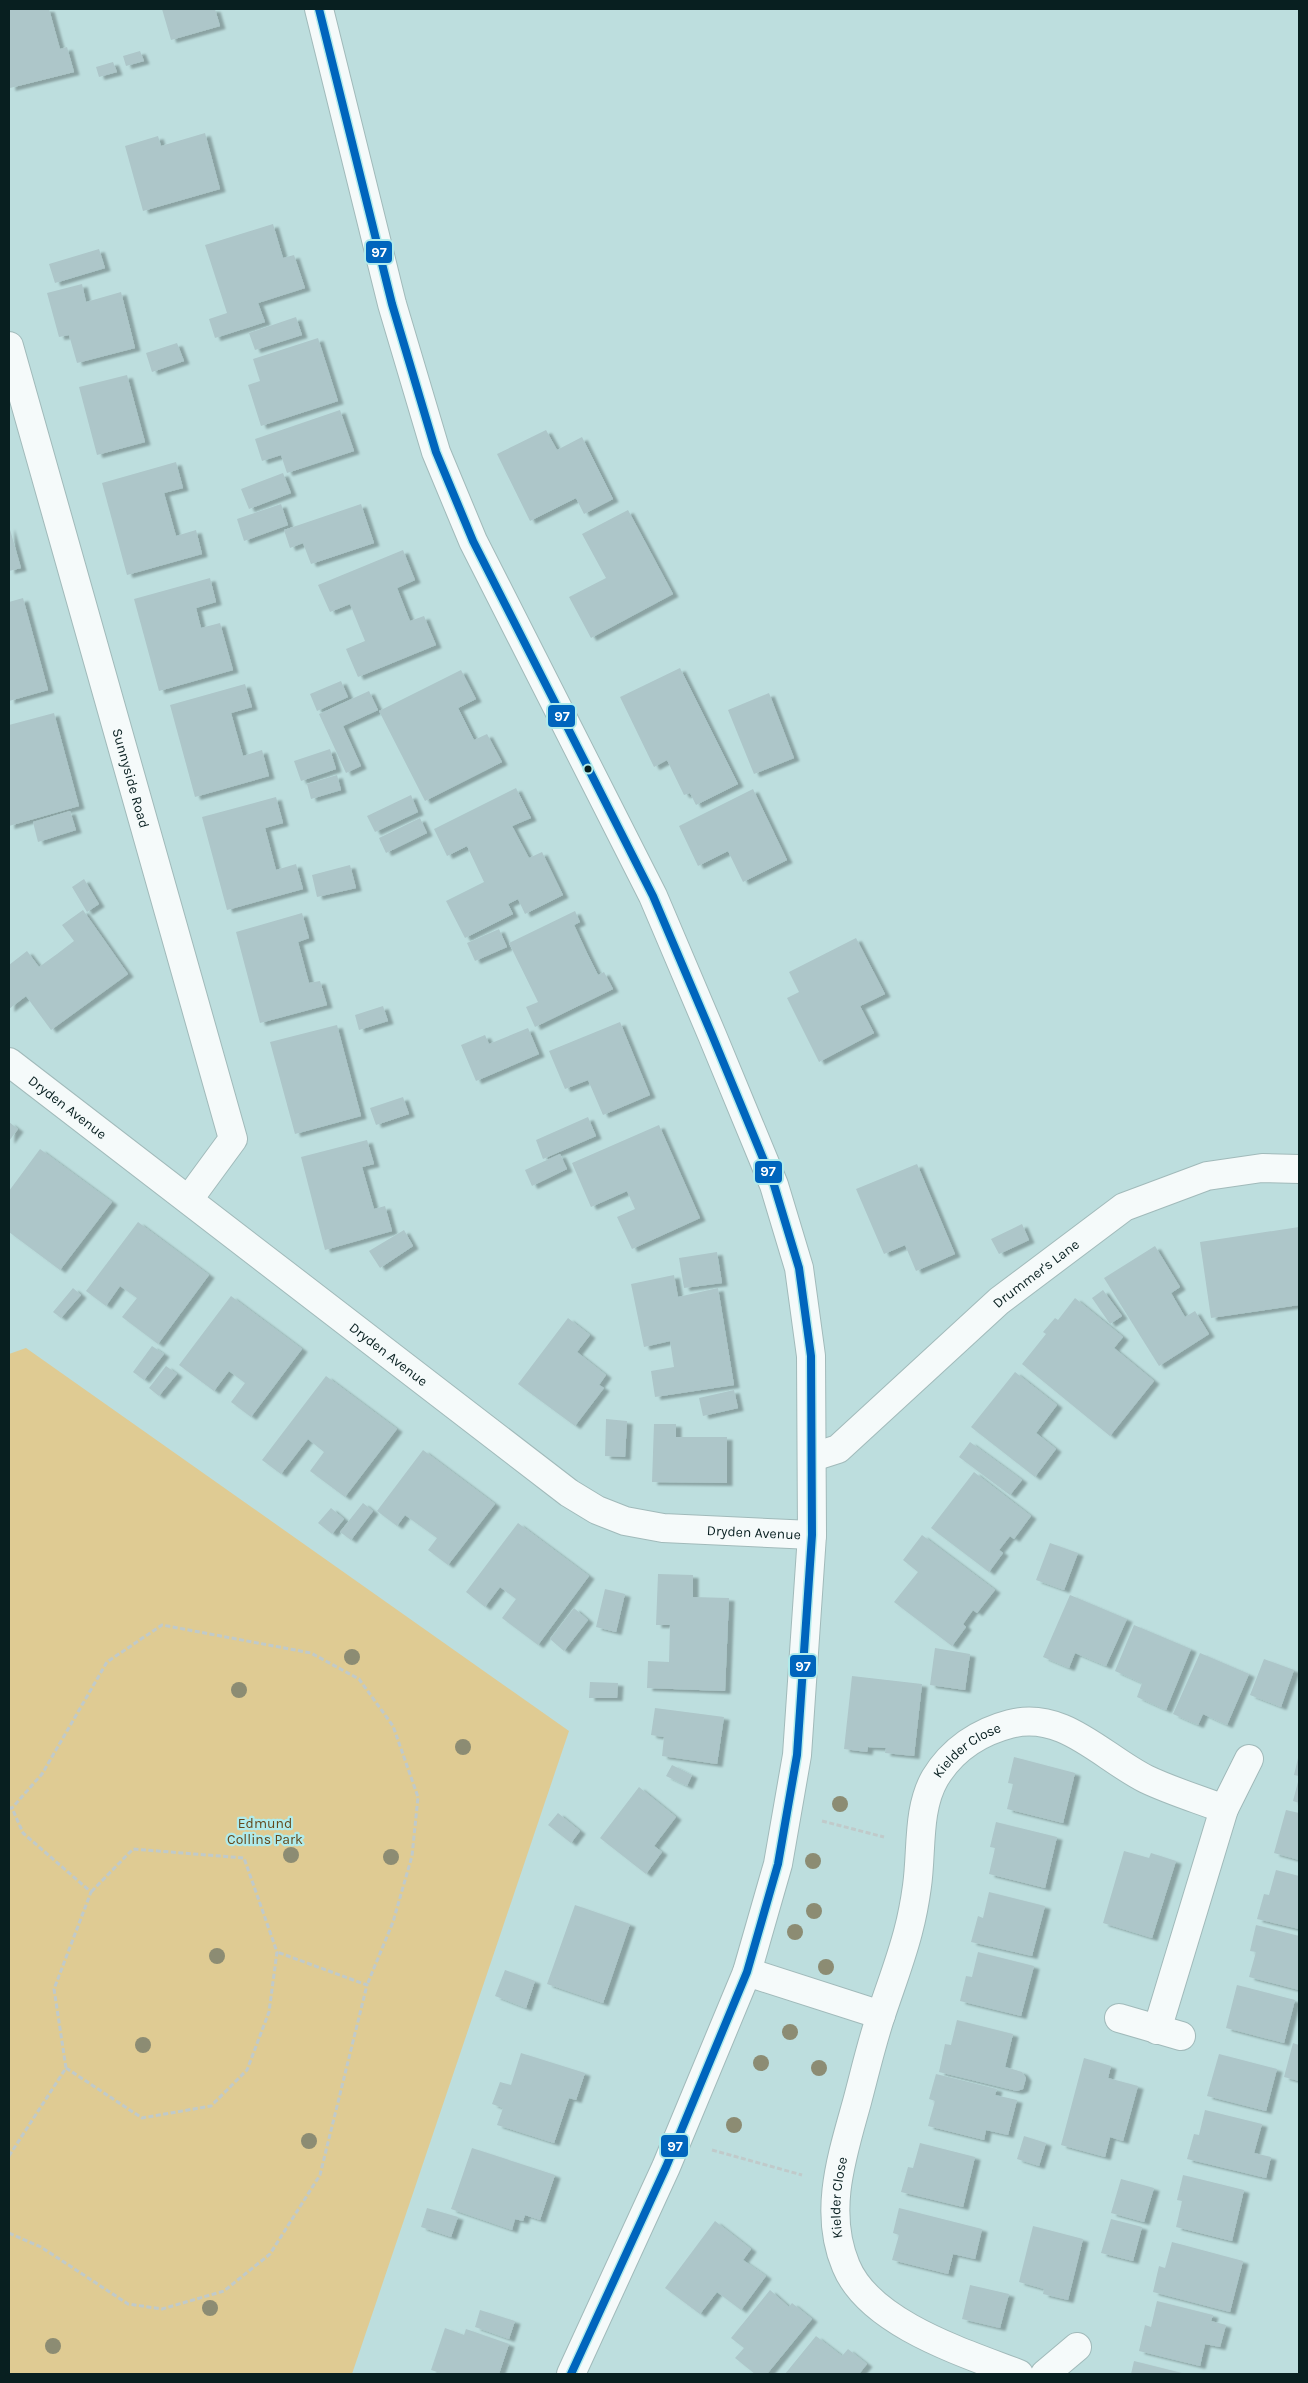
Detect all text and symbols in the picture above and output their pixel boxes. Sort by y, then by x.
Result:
line badge: 97 [365,240,393,264]
text: 97 [371,244,387,261]
line badge: 97 [547,704,576,728]
text: 97 [554,708,570,725]
street label: Sunnyside Road [109,726,153,830]
unlabelled marker [583,764,593,774]
street label: Dryden Avenue [25,1072,110,1143]
line badge: 97 [754,1160,783,1184]
text: 97 [760,1163,776,1180]
street label: Drummer's Lane [989,1235,1082,1311]
street label: Dryden Avenue [346,1319,431,1390]
street label: Dryden Avenue [706,1522,801,1543]
line badge: 97 [789,1654,817,1678]
text: 97 [795,1658,811,1675]
street label: Kielder Close [929,1719,1003,1781]
park label: Edmund Collins Park [227,1815,303,1848]
line badge: 97 [660,2134,689,2158]
text: 97 [667,2138,683,2155]
street label: Kielder Close [827,2155,851,2240]

